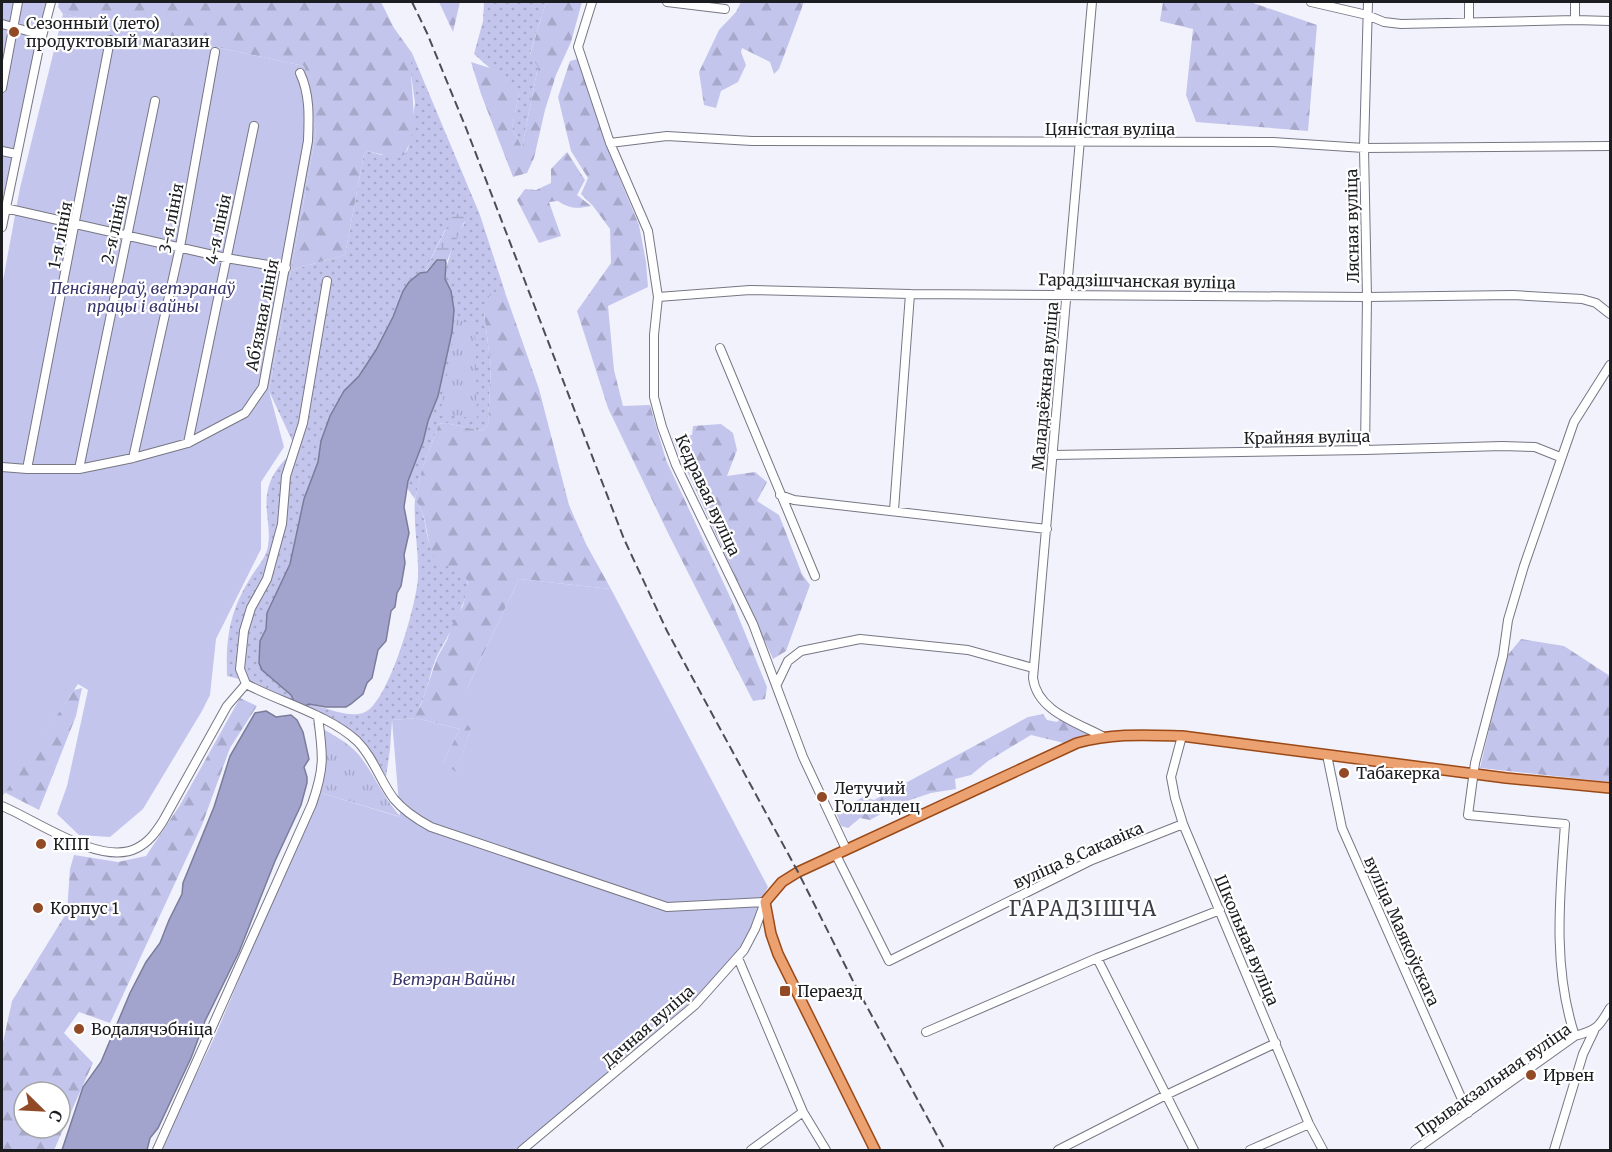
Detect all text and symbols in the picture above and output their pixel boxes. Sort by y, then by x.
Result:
place label: Сезонный (лето) продуктовый магазин [26,13,210,51]
marker: Сезонный (лето) продуктовый магазин [7,25,21,39]
street label: Цяністая вуліца [1045,119,1176,139]
street label: Лясная вуліца [1341,168,1363,283]
street label: 3-я лінія [154,181,188,255]
street label: 2-я лінія [97,192,131,266]
street label: 4-я лінія [201,192,235,266]
street label: 1-я лінія [44,200,76,270]
street label: Абʼязная лінія [241,257,283,374]
street label: Гарадзішчанская вуліца [1038,269,1236,293]
park label: Пенсіянераў, ветэранаў працы і вайны [51,278,236,316]
street label: Маладзёжная вуліца [1028,300,1062,471]
street label: Крайняя вуліца [1243,426,1371,448]
street label: Кедравая вуліца [671,431,745,559]
place label: Табакерка [1356,763,1441,783]
marker: Табакерка [1337,766,1351,780]
place label: Летучий Голландец [834,778,920,816]
marker: Летучий Голландец [815,790,829,804]
street label: вуліца 8 Сакавіка [1010,817,1147,893]
place label: КПП [53,834,90,854]
marker: КПП [34,837,48,851]
street label: вуліца Маякоўскага [1360,853,1444,1009]
street label: Школьная вуліца [1210,872,1284,1009]
district label: ГАРАДЗІШЧА [1008,896,1158,921]
place label: Корпус 1 [50,898,119,918]
marker: Корпус 1 [31,901,45,915]
park label: Ветэран Вайны [392,969,516,989]
street label: Дачная вуліца [598,980,698,1071]
place label: Пераезд [797,981,863,1001]
marker: Пераезд [778,984,792,998]
street label: Прывакзальная вуліца [1411,1018,1575,1141]
place label: Водалячэбніца [91,1019,213,1039]
marker: Водалячэбніца [72,1022,86,1036]
place label: Ирвен [1543,1065,1594,1085]
marker: Ирвен [1524,1068,1538,1082]
north arrow [12,1080,72,1140]
text: С [44,1107,67,1125]

